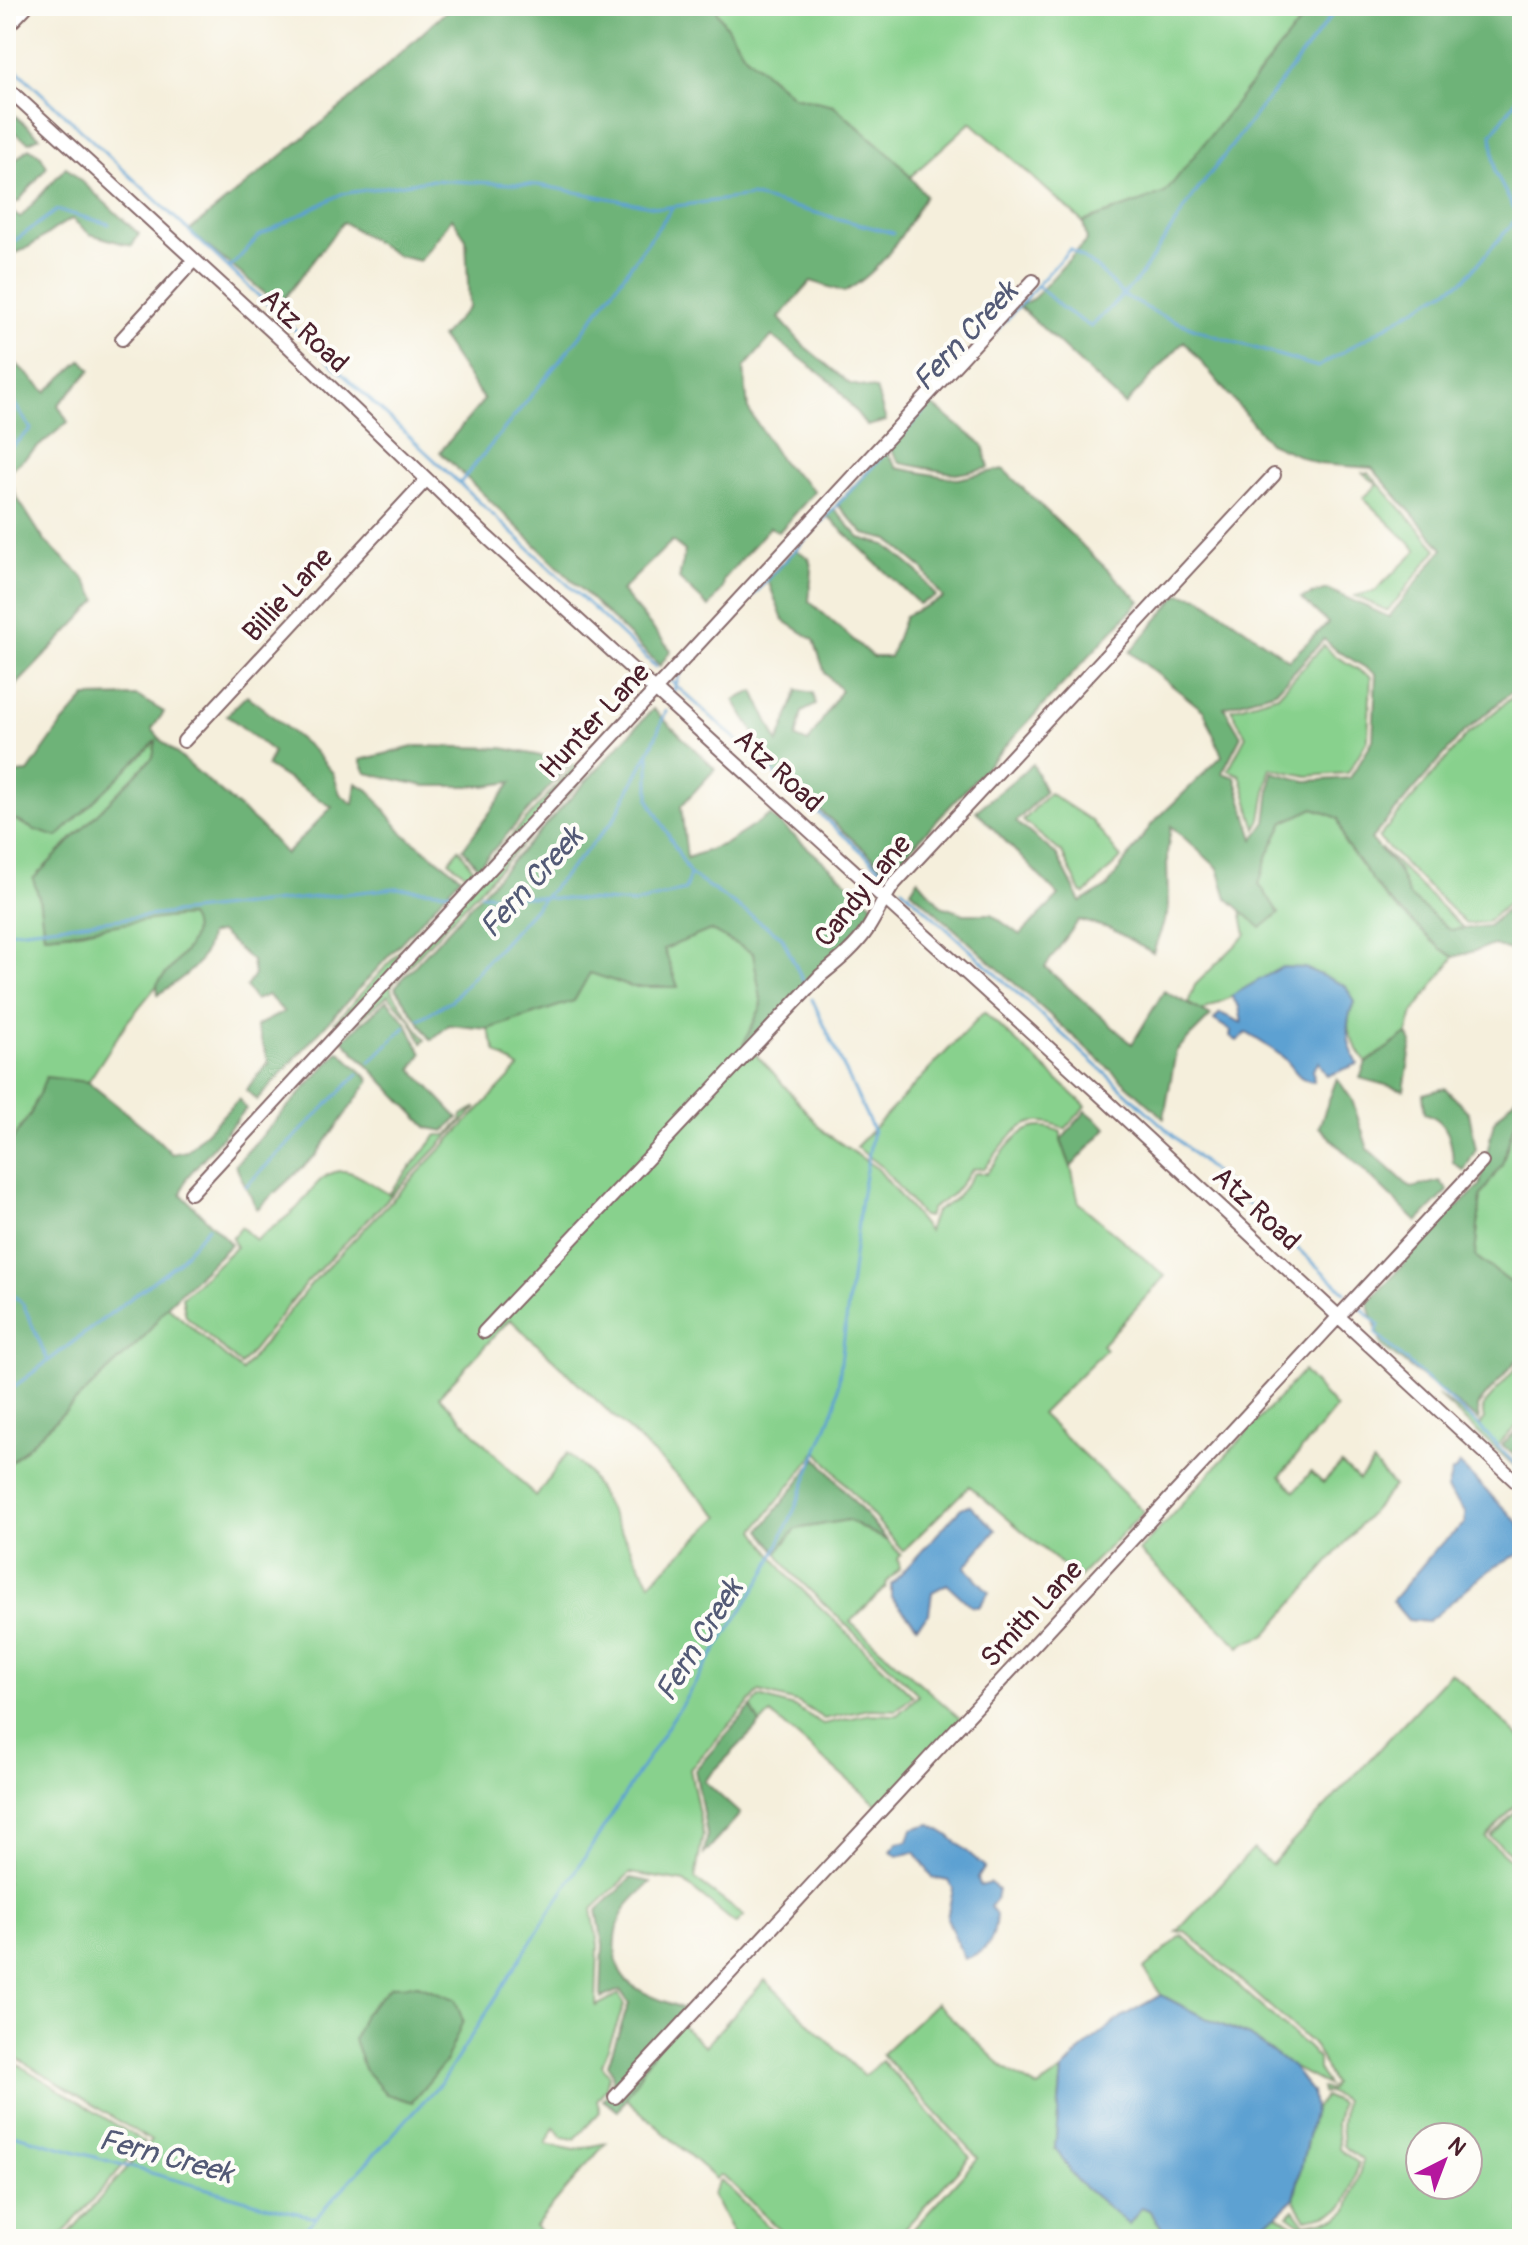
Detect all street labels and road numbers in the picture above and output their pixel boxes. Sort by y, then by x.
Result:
street label: Atz Road [253,281,355,381]
street label: Billie Lane [236,540,341,650]
street label: Hunter Lane [532,656,658,786]
street label: Atz Road [726,722,830,820]
street label: Candy Lane [807,827,919,954]
street label: Atz Road [1205,1159,1307,1259]
street label: Smith Lane [974,1553,1091,1675]

